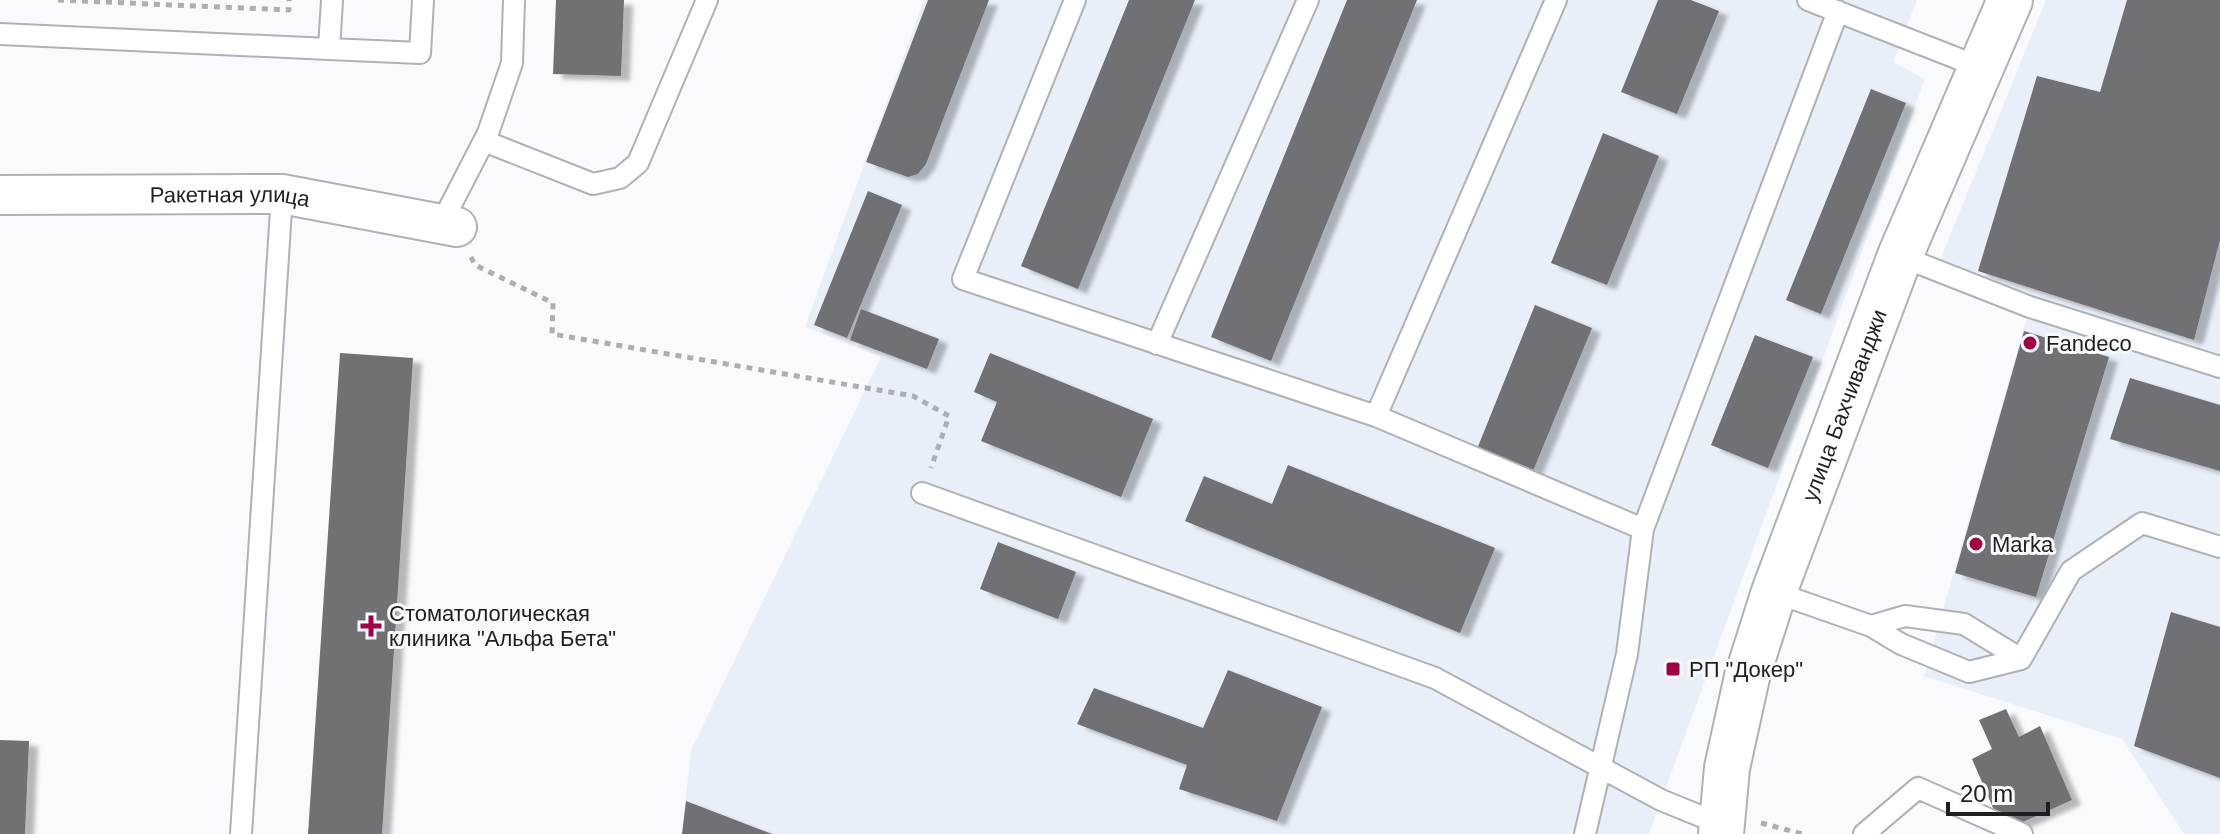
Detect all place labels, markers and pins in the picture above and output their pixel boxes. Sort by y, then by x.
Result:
place label: Fandeco [2046,331,2132,356]
marker: Fandeco [2021,334,2039,352]
place label: Marka [1992,532,2054,557]
marker: Marka [1967,535,1985,553]
place label: Стоматологическая клиника "Альфа Бета" [389,601,616,651]
marker: Стоматологическая клиника "Альфа Бета" [360,615,382,637]
place label: РП "Докер" [1689,657,1803,682]
marker: РП "Докер" [1664,660,1682,678]

